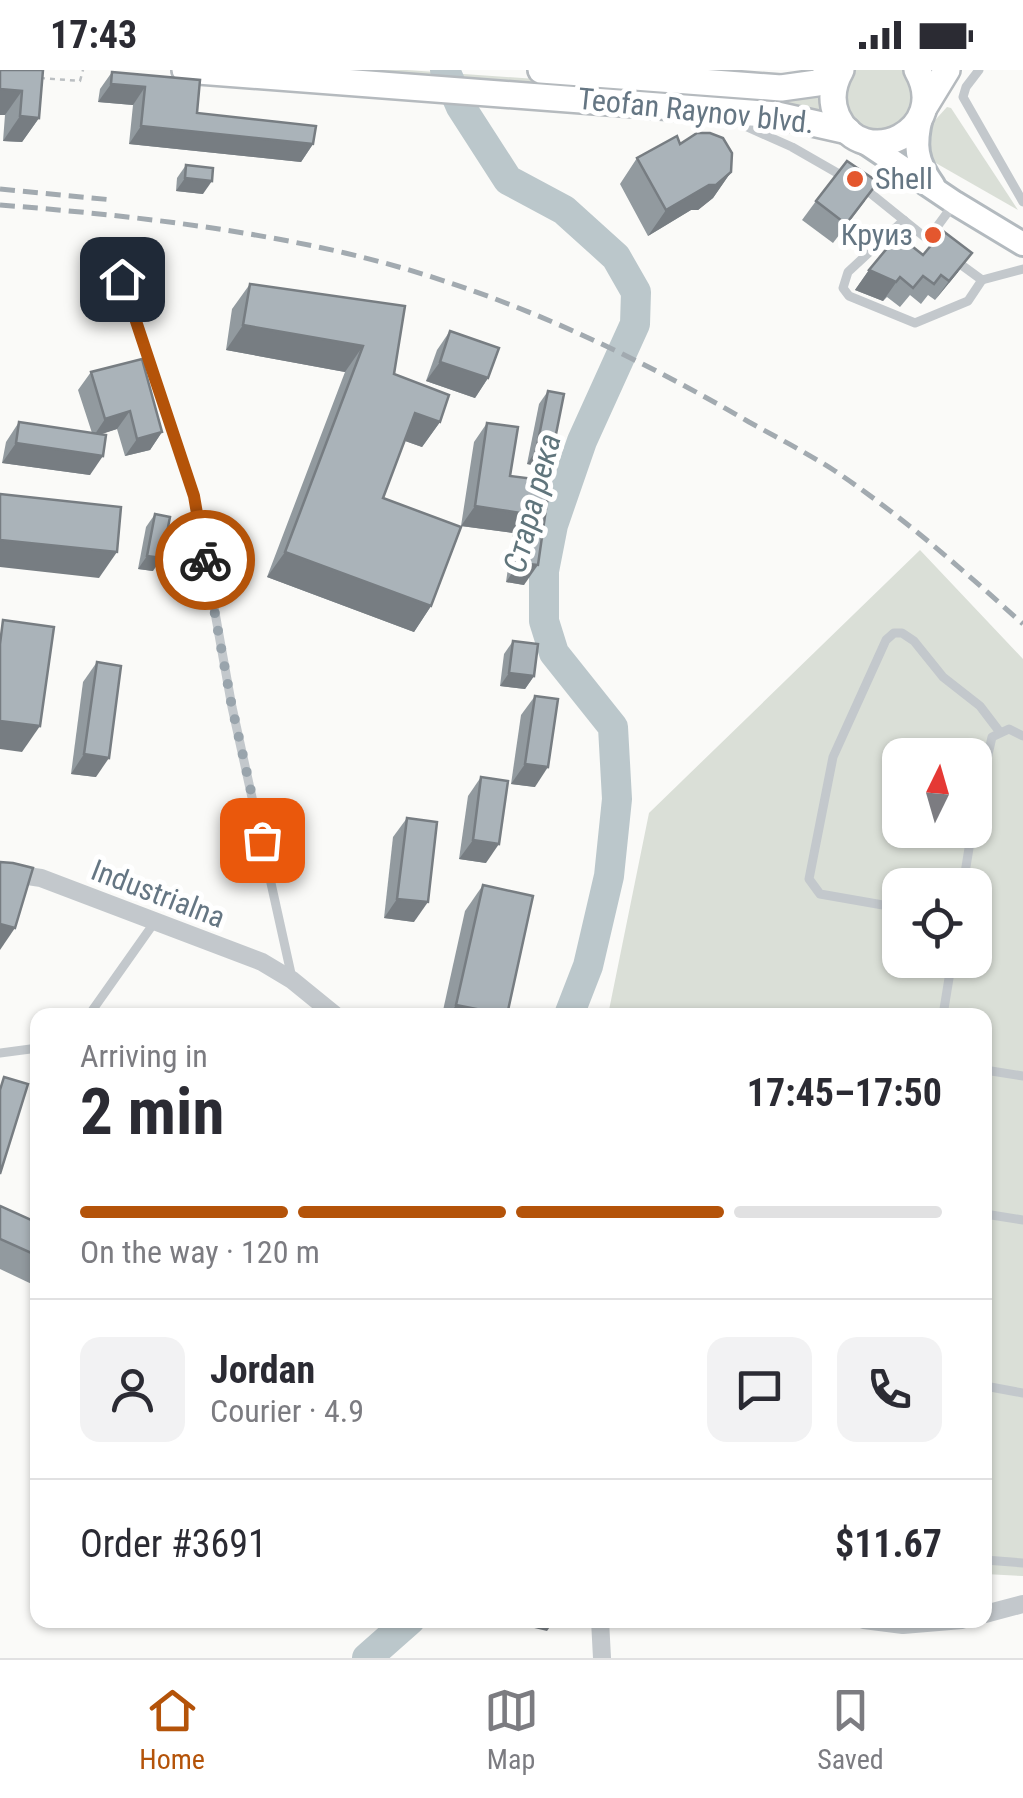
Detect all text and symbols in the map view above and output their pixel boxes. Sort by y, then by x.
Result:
text: 17:43 [50,13,137,57]
street label: Teofan Raynov blvd. [576,81,816,140]
place label: Shell [875,161,933,196]
marker: Shell [844,168,866,190]
place label: Круиз [841,217,913,252]
marker: Круиз [922,224,944,246]
pin [80,237,165,322]
icon: home [95,252,150,307]
water label: Стара река [495,429,569,577]
courier [155,510,255,610]
icon: bike [178,533,233,588]
north arrow [882,738,992,848]
map controls [882,738,992,978]
pin [220,798,305,883]
icon: bag [235,813,290,868]
street label: Industrialna [86,852,230,935]
button: locate [882,868,992,978]
text: Arriving in [80,1037,208,1075]
text: 17:45–17:50 [747,1071,942,1115]
text: 2 min [80,1074,224,1150]
text: On the way · 120 m [80,1233,320,1271]
button: person [80,1337,185,1442]
button: chat [707,1337,812,1442]
button: phone [837,1337,942,1442]
text: Jordan [210,1348,315,1392]
text: Courier · 4.9 [210,1392,364,1430]
text: Order #3691 [80,1522,267,1566]
text: $11.67 [835,1522,942,1566]
tab: Home [139,1683,205,1776]
tab: Map [484,1683,539,1776]
tab: Saved [817,1683,884,1776]

